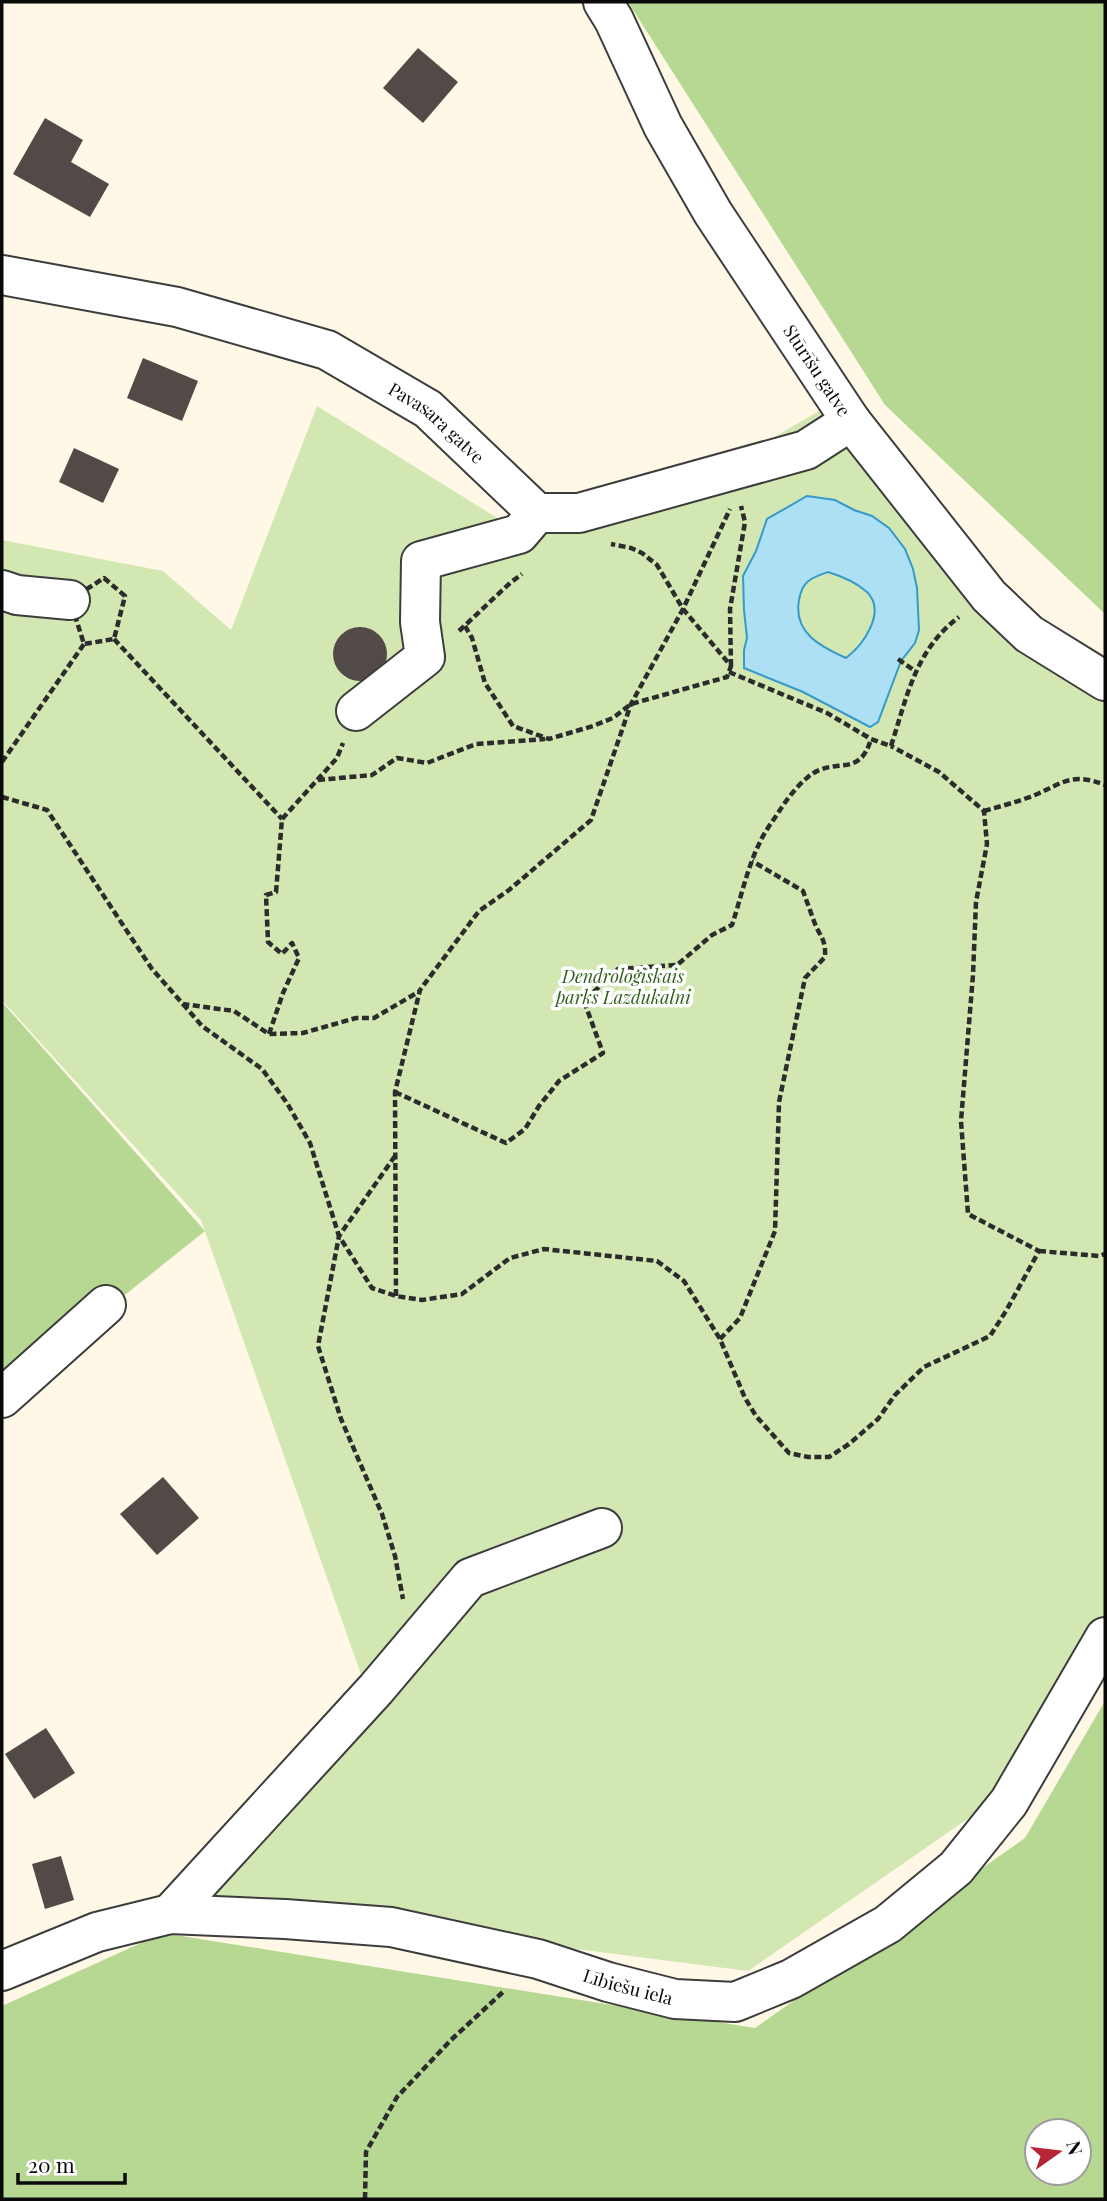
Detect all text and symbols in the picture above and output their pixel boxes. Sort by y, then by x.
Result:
street label: Stūrīšu gatve [778,320,856,421]
street label: Pavasara gatve [384,377,490,469]
park label: Dendroloģiskais parks Lazdukalni [553,964,691,1009]
street label: Lībiešu iela [580,1963,675,2010]
north arrow [1023,2117,1093,2187]
text: N [1061,2138,1090,2158]
scale bar [18,2142,124,2186]
text: 20 m [28,2150,75,2178]

